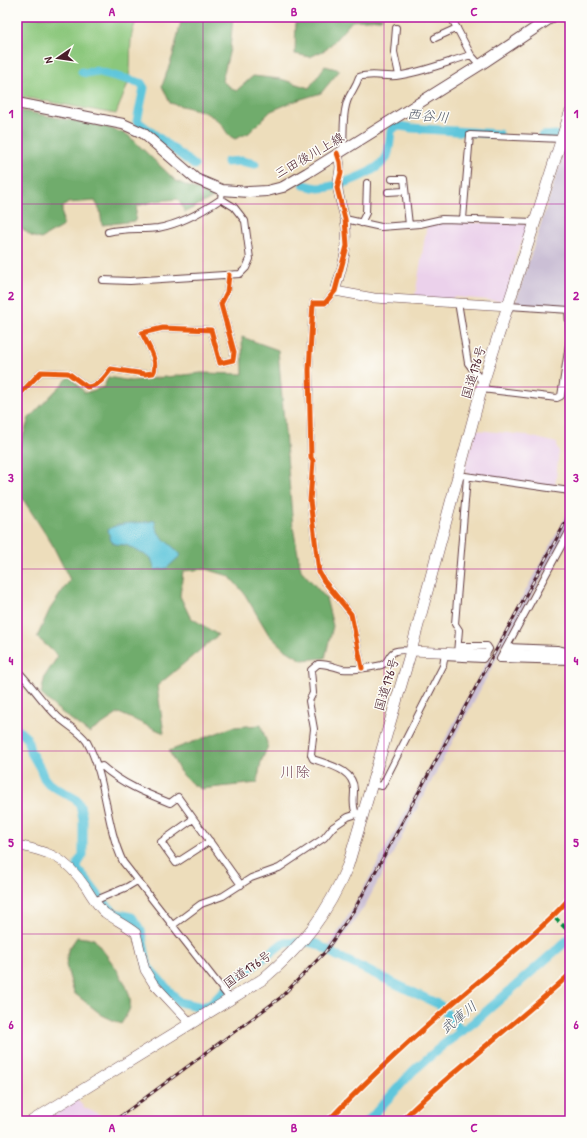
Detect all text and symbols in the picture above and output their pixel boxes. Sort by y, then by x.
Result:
text: A [109,2,116,20]
text: B [291,2,298,20]
text: C [470,2,478,20]
north arrow [38,38,78,78]
text: N [41,56,56,65]
water label: 西谷川 [406,103,450,127]
text: 1 [9,104,14,122]
text: 1 [574,104,579,122]
street label: 三田後川上線 [271,127,348,182]
text: 2 [8,286,15,304]
text: 2 [573,286,580,304]
street label: 国道176号 [456,343,490,401]
text: 3 [8,468,14,486]
text: 3 [573,468,579,486]
text: 4 [9,651,14,669]
text: 4 [574,651,579,669]
street label: 国道176号 [369,655,403,713]
district label: 川除 [280,761,310,782]
text: 5 [8,833,14,851]
text: 5 [573,833,579,851]
street label: 国道176号 [219,946,275,992]
water label: 武庫川 [436,996,480,1038]
text: 6 [8,1015,14,1033]
text: 6 [573,1015,579,1033]
text: A [109,1118,116,1136]
text: B [291,1118,298,1136]
text: C [470,1118,478,1136]

